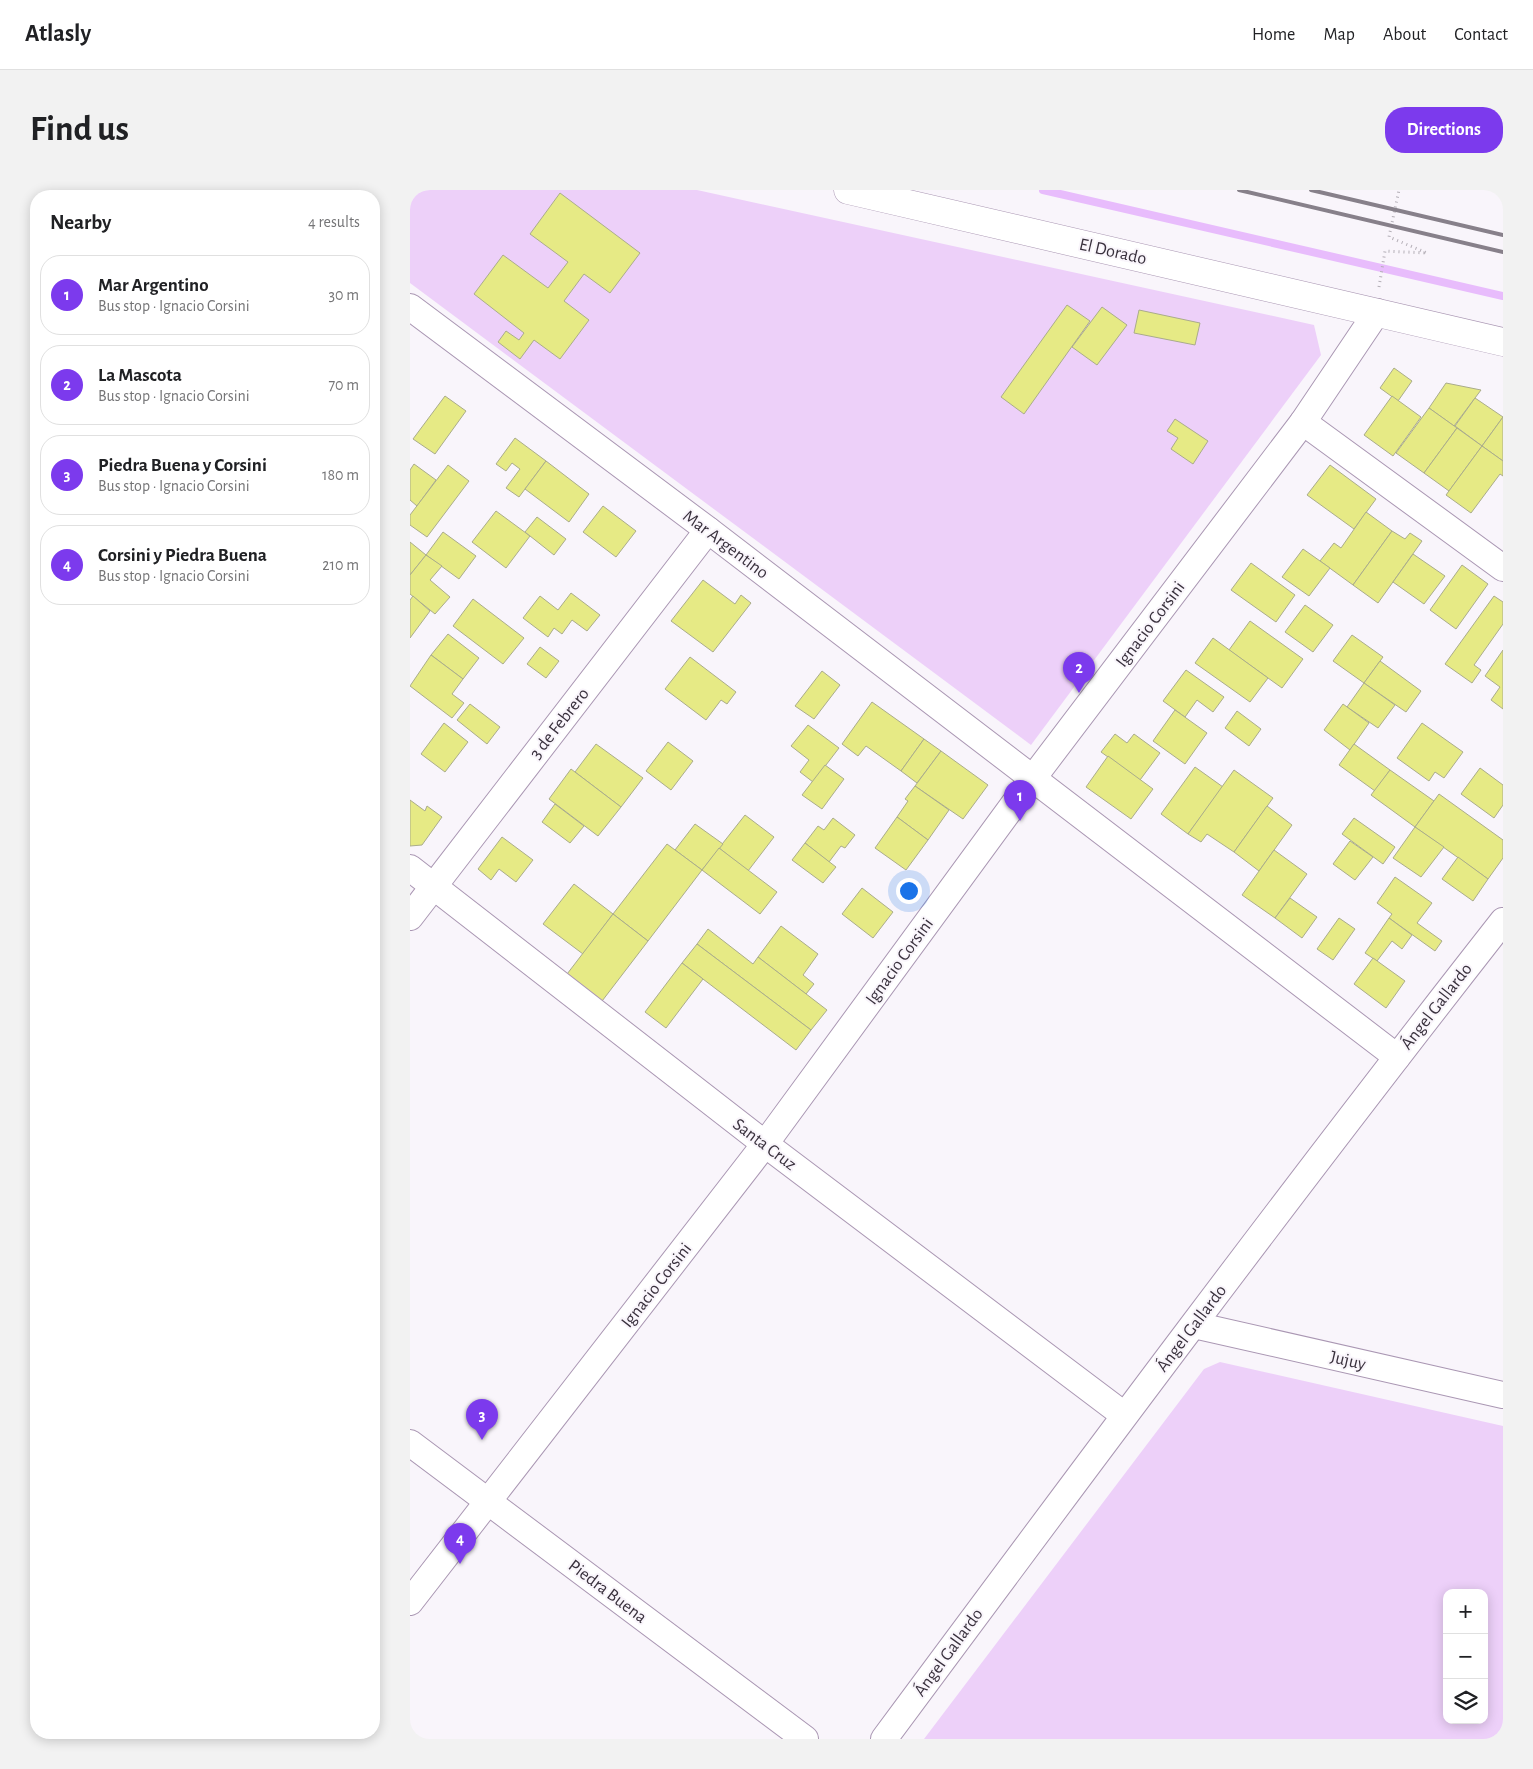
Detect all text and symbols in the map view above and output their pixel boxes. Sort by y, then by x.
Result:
text: Atlasly [25,22,91,46]
text: Home [1252,26,1295,44]
text: Map [1323,26,1355,44]
text: About [1383,26,1426,44]
text: Contact [1454,26,1508,44]
button: Directions [1385,107,1503,153]
text: Find us [30,112,129,147]
text: Nearby [50,212,111,233]
text: 4 results [308,214,360,230]
street label: El Dorado [1077,236,1148,268]
text: Mar Argentino [98,276,209,295]
text: 1 [64,287,70,303]
text: 30 m [329,287,359,303]
text: Bus stop · Ignacio Corsini [98,298,250,314]
text: La Mascota [98,366,182,385]
text: 2 [63,377,71,393]
text: 70 m [328,377,359,393]
text: Bus stop · Ignacio Corsini [98,388,250,404]
text: Piedra Buena y Corsini [98,456,267,475]
text: 3 [64,467,70,483]
text: 180 m [322,467,359,483]
text: Bus stop · Ignacio Corsini [98,478,250,494]
street label: Mar Argentino [679,507,771,583]
text: Corsini y Piedra Buena [98,546,267,565]
text: 4 [63,557,71,573]
text: 210 m [322,557,359,573]
text: Bus stop · Ignacio Corsini [98,568,250,584]
street label: Ignacio Corsini [1113,578,1189,671]
pin: 2 [1063,652,1095,693]
street label: 3 de Febrero [527,685,593,762]
pin: 1 [1004,780,1036,821]
your location [896,878,922,904]
street label: Ignacio Corsini [863,915,937,1008]
street label: Ángel Gallardo [1395,958,1476,1053]
street label: Santa Cruz [729,1115,799,1174]
street label: Ignacio Corsini [618,1240,695,1331]
street label: Ángel Gallardo [1151,1280,1230,1376]
street label: Jujuy [1328,1348,1368,1374]
pin: 3 [466,1399,498,1440]
pin: 4 [444,1523,476,1564]
street label: Piedra Buena [565,1557,650,1627]
map controls [1443,1589,1488,1724]
button: + [1443,1589,1488,1634]
street label: Ángel Gallardo [909,1603,987,1700]
button: − [1443,1634,1488,1679]
button: layers [1443,1679,1488,1724]

